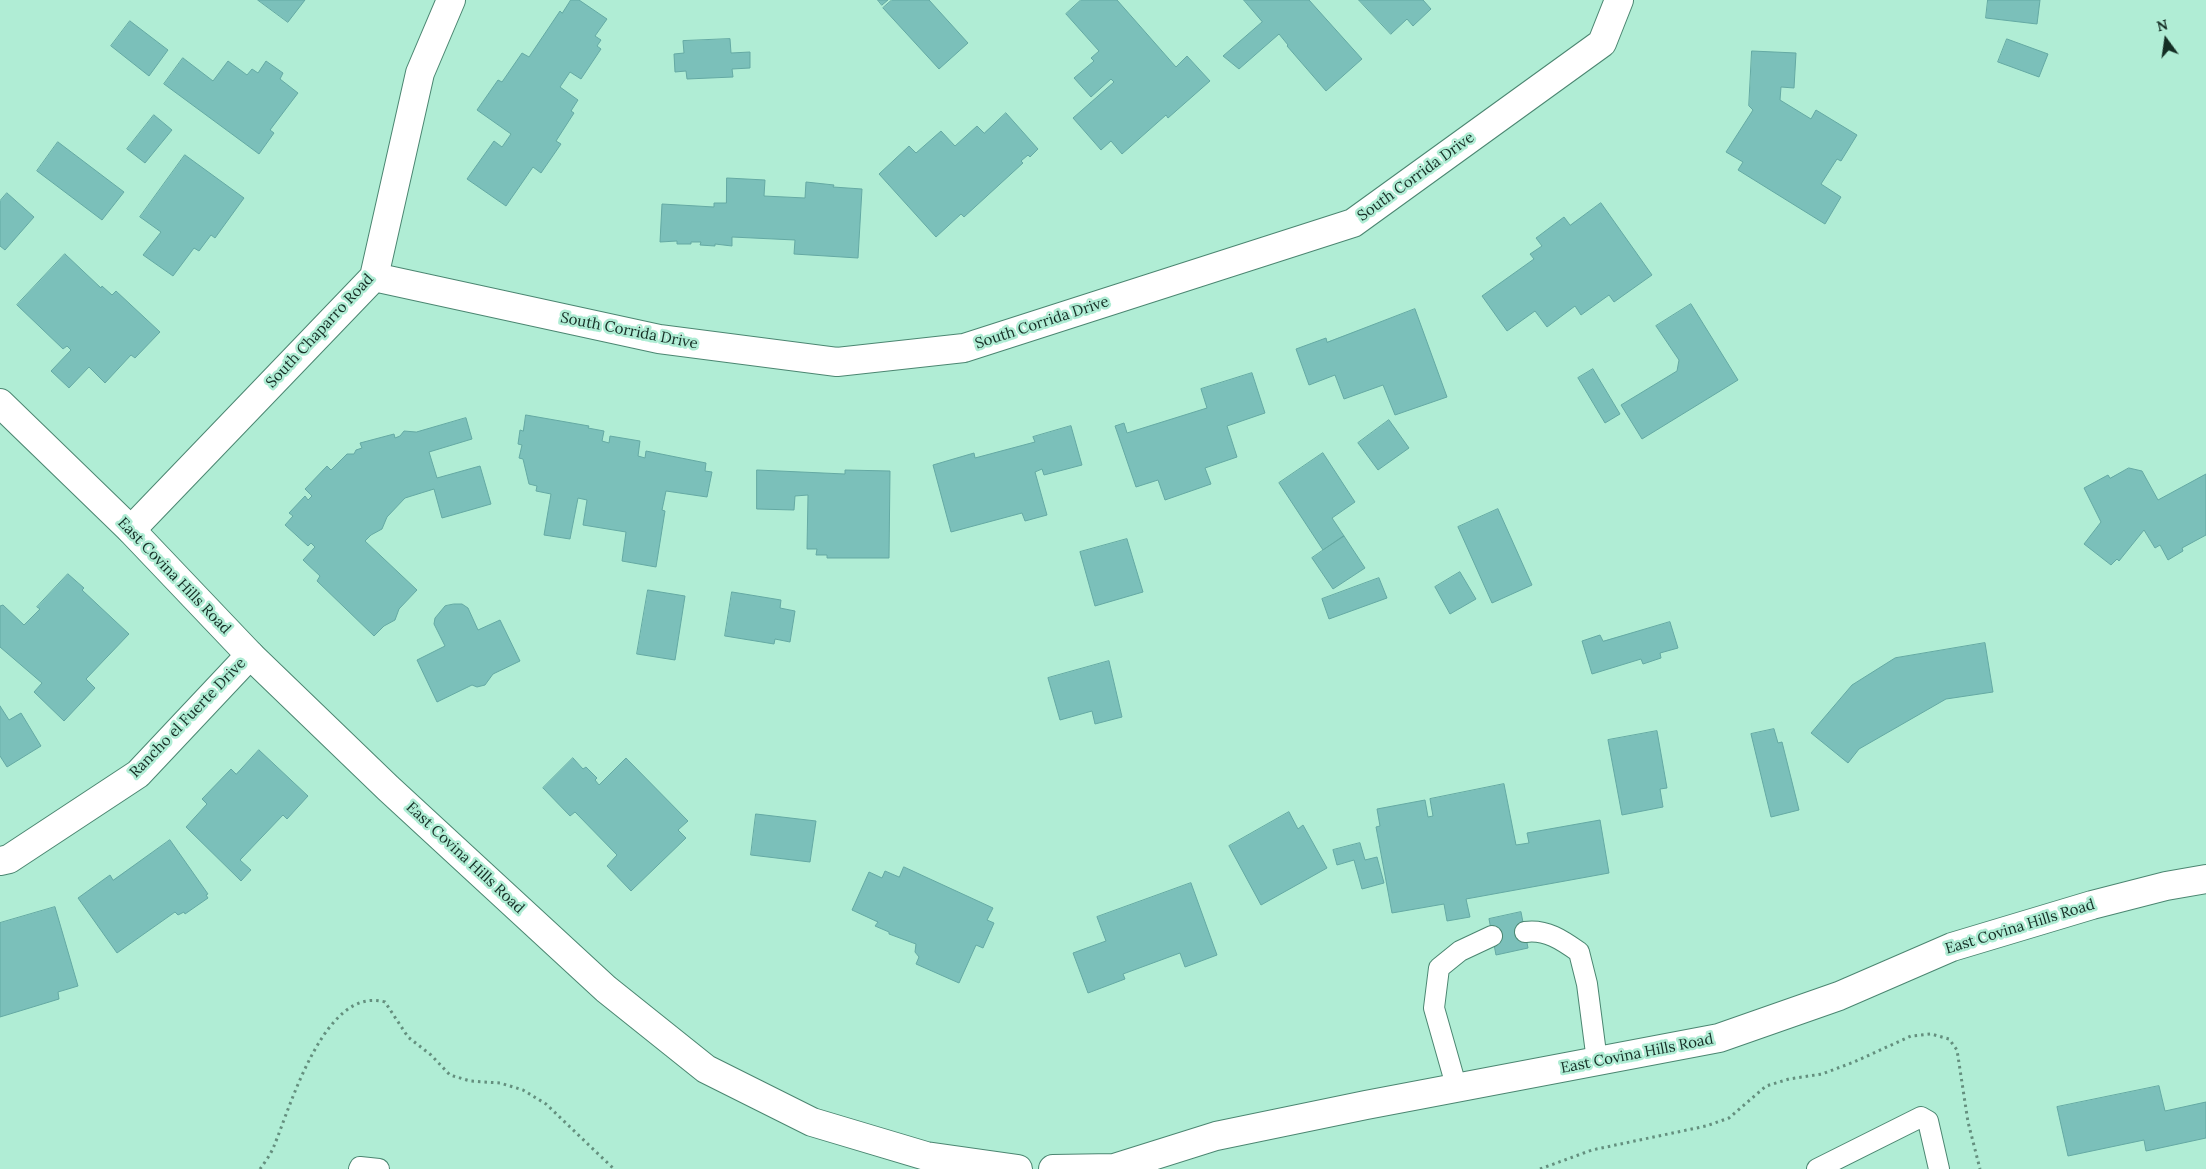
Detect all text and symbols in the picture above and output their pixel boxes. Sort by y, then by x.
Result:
north arrow [2141,15,2191,65]
text: N [2155,15,2170,35]
street label: South Corrida Drive [1354,129,1478,225]
street label: South Chaparro Road [263,270,377,392]
street label: South Corrida Drive [973,293,1111,353]
street label: South Corrida Drive [559,309,699,353]
street label: East Covina Hills Road [114,514,234,638]
street label: Rancho el Fuerte Drive [126,654,250,782]
street label: East Covina Hills Road [402,798,528,918]
street label: East Covina Hills Road [1943,896,2097,958]
street label: East Covina Hills Road [1559,1030,1715,1078]

